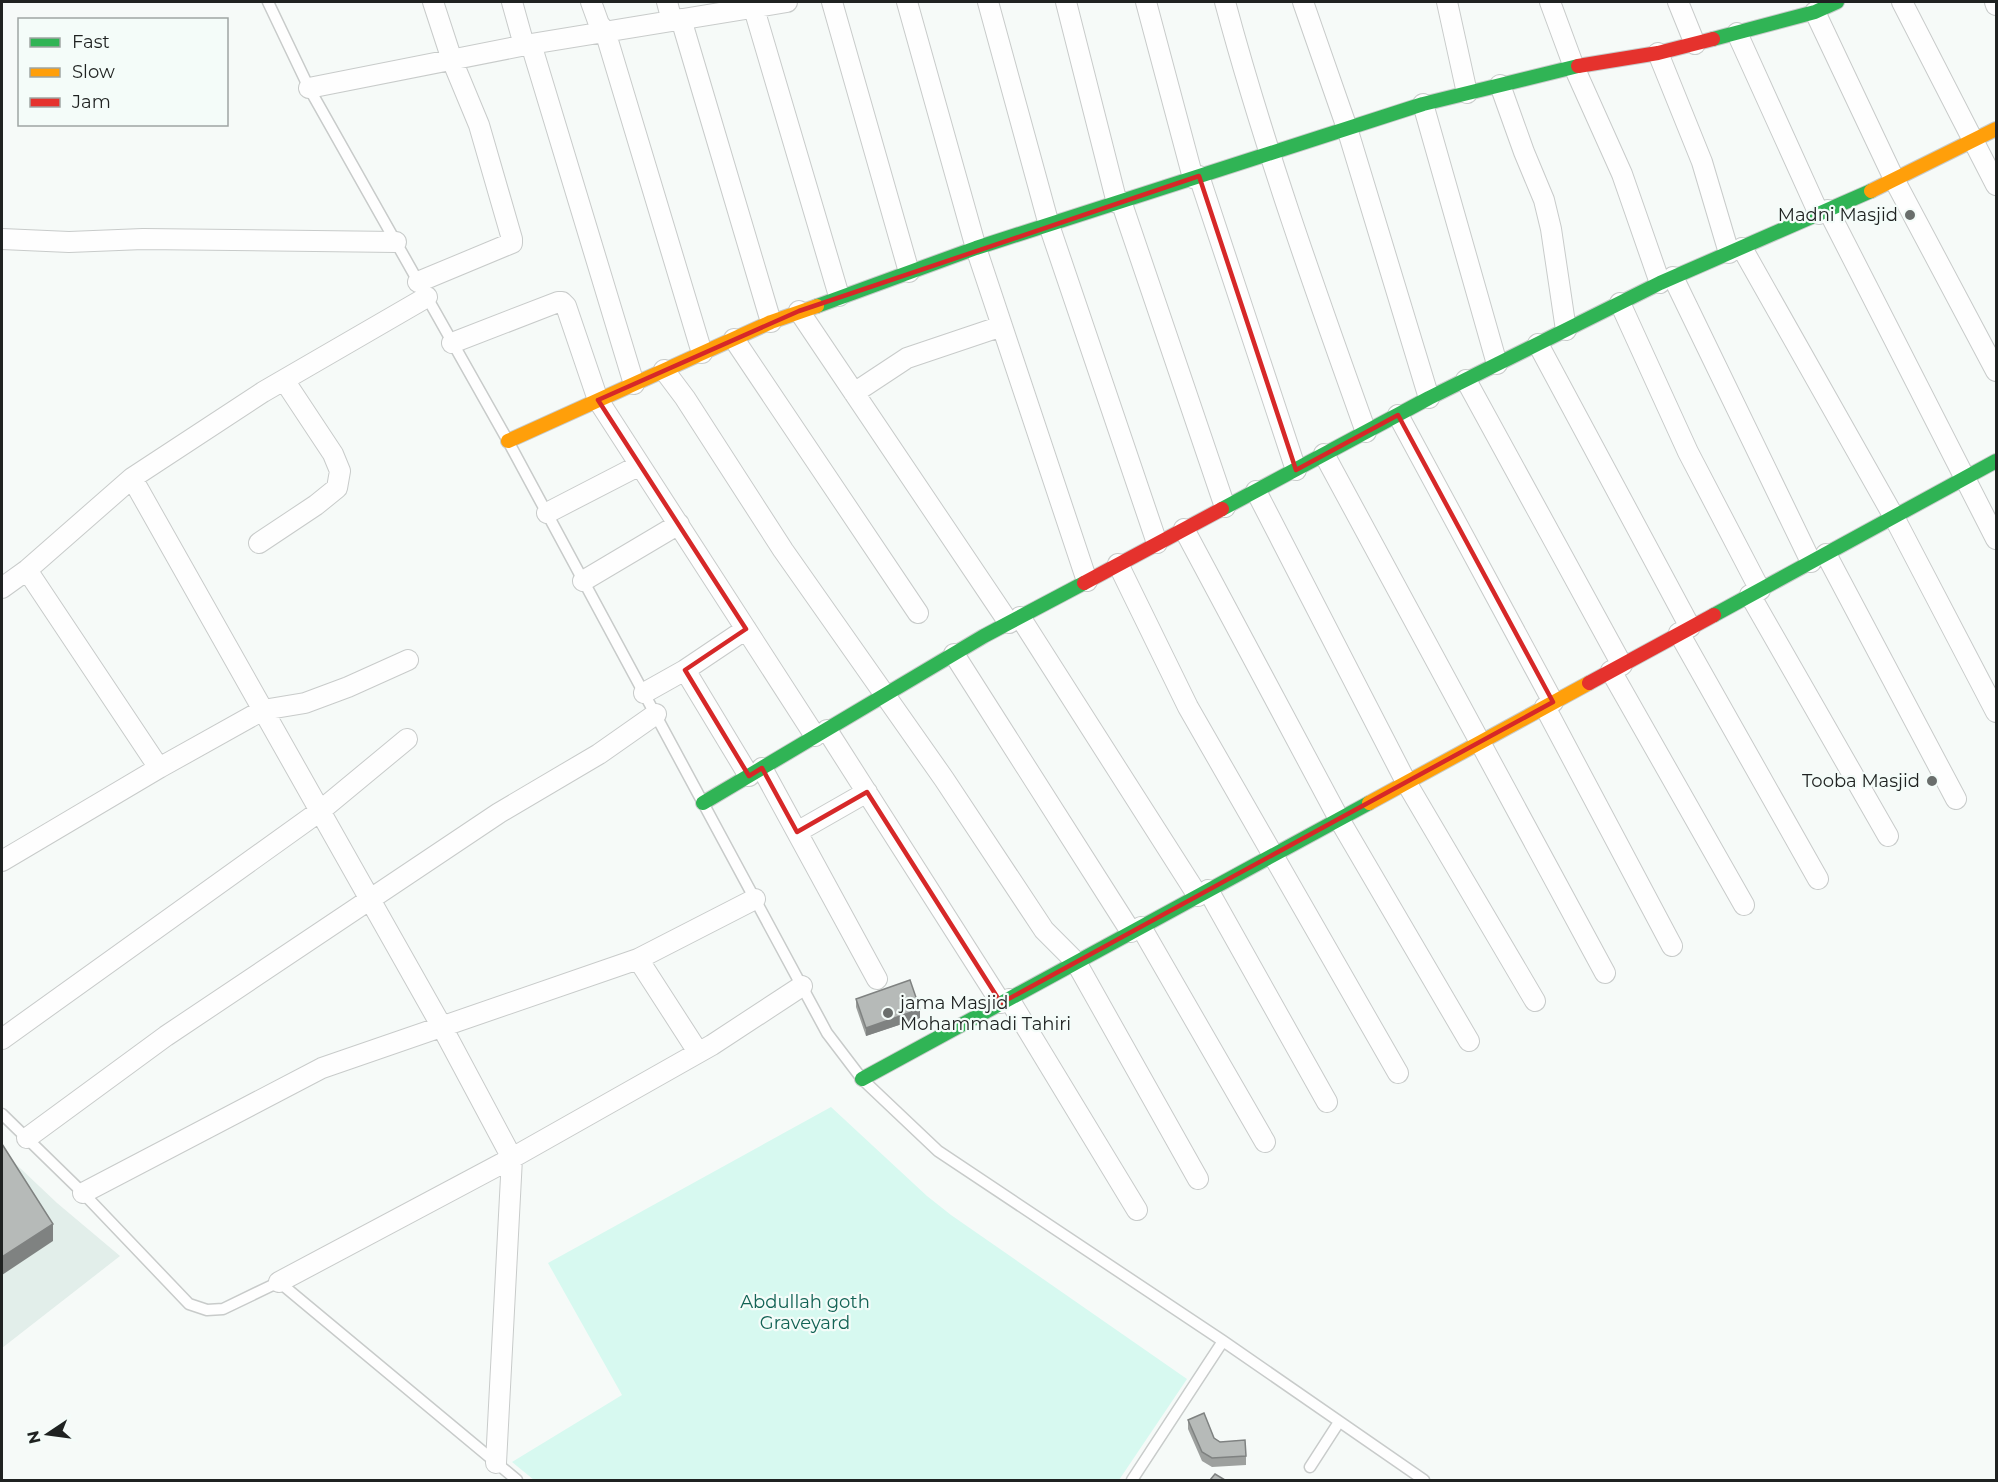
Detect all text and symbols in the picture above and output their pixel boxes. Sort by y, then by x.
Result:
legend [18,18,228,126]
text: Fast [72,31,110,53]
text: Slow [72,61,115,83]
text: Jam [71,91,111,113]
place label: Madni Masjid [1778,204,1898,226]
marker: Madni Masjid [1903,208,1917,222]
place label: Tooba Masjid [1802,770,1920,792]
marker: Tooba Masjid [1925,774,1939,788]
place label: jama Masjid Mohammadi Tahiri [898,992,1071,1035]
marker: jama Masjid Mohammadi Tahiri [881,1006,895,1020]
park label: Abdullah goth Graveyard [740,1291,870,1334]
north arrow [18,1404,78,1464]
text: N [23,1429,45,1446]

